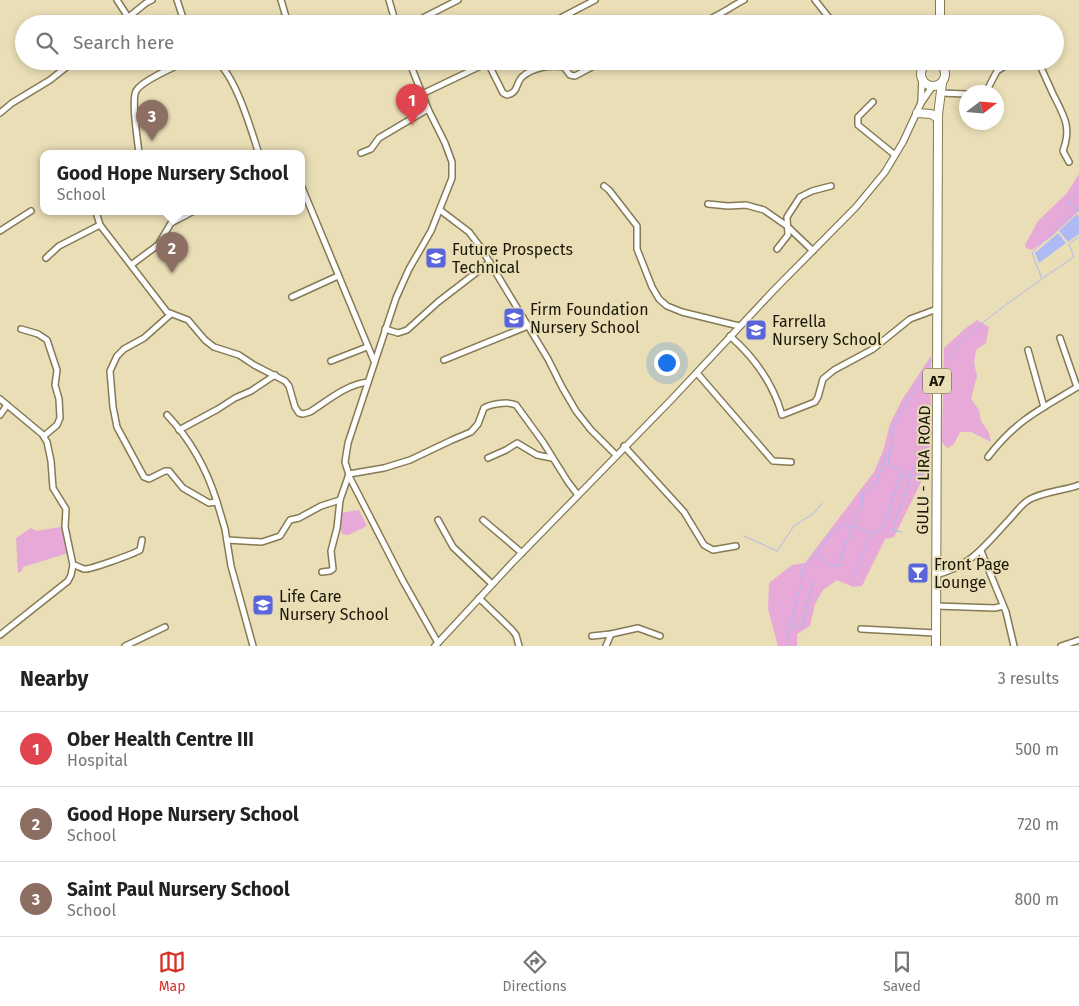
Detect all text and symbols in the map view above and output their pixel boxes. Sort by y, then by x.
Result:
search box [15,15,1064,70]
icon: search [33,29,61,57]
text: Search here [73,31,174,54]
pin: 1 [396,84,428,125]
north arrow [959,85,1004,130]
pin: 3 [136,100,168,141]
popup [40,150,305,215]
text: Good Hope Nursery School [57,162,288,185]
text: School [57,185,106,204]
pin: 2 [156,232,188,273]
place label: Future Prospects Technical [452,240,573,277]
school or university icon: Future Prospects Technical [424,246,448,270]
place label: Firm Foundation Nursery School [530,300,649,337]
school or university icon: Firm Foundation Nursery School [502,306,526,330]
place label: Farrella Nursery School [772,312,882,349]
school or university icon: Farrella Nursery School [744,318,768,342]
your location [654,350,680,376]
road number: A7 [923,368,951,394]
street label: GULU - LIRA ROAD [913,405,934,535]
place label: Front Page Lounge [934,555,1009,592]
bar icon: Front Page Lounge [906,561,930,585]
place label: Life Care Nursery School [279,587,389,624]
school or university icon: Life Care Nursery School [251,593,275,617]
text: Nearby [20,666,88,692]
text: 3 results [998,669,1059,688]
text: Ober Health Centre III [67,728,254,751]
text: 1 [32,740,40,759]
text: 500 m [1015,740,1059,759]
text: Hospital [67,751,128,770]
text: Good Hope Nursery School [67,803,299,826]
text: 2 [32,815,40,834]
text: 720 m [1017,815,1059,834]
text: School [67,826,116,845]
text: Saint Paul Nursery School [67,878,290,901]
text: 3 [32,890,40,909]
text: 800 m [1014,890,1059,909]
text: School [67,901,116,920]
tab: Map [158,948,186,995]
tab: Directions [502,948,567,995]
tab: Saved [883,948,921,995]

